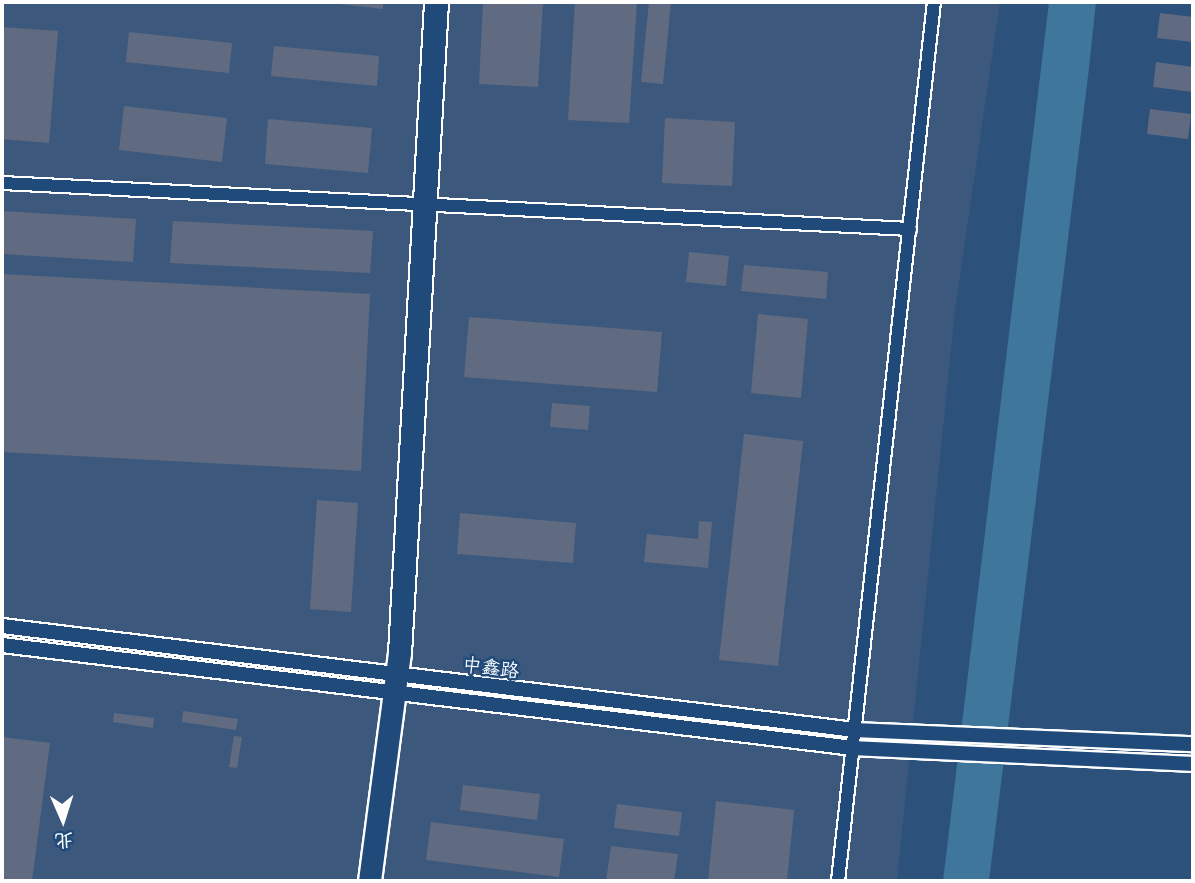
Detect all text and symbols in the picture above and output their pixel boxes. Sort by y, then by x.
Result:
street label: 中鑫路 [461,652,521,682]
north arrow [28,785,98,855]
text: 北 [54,828,74,854]

